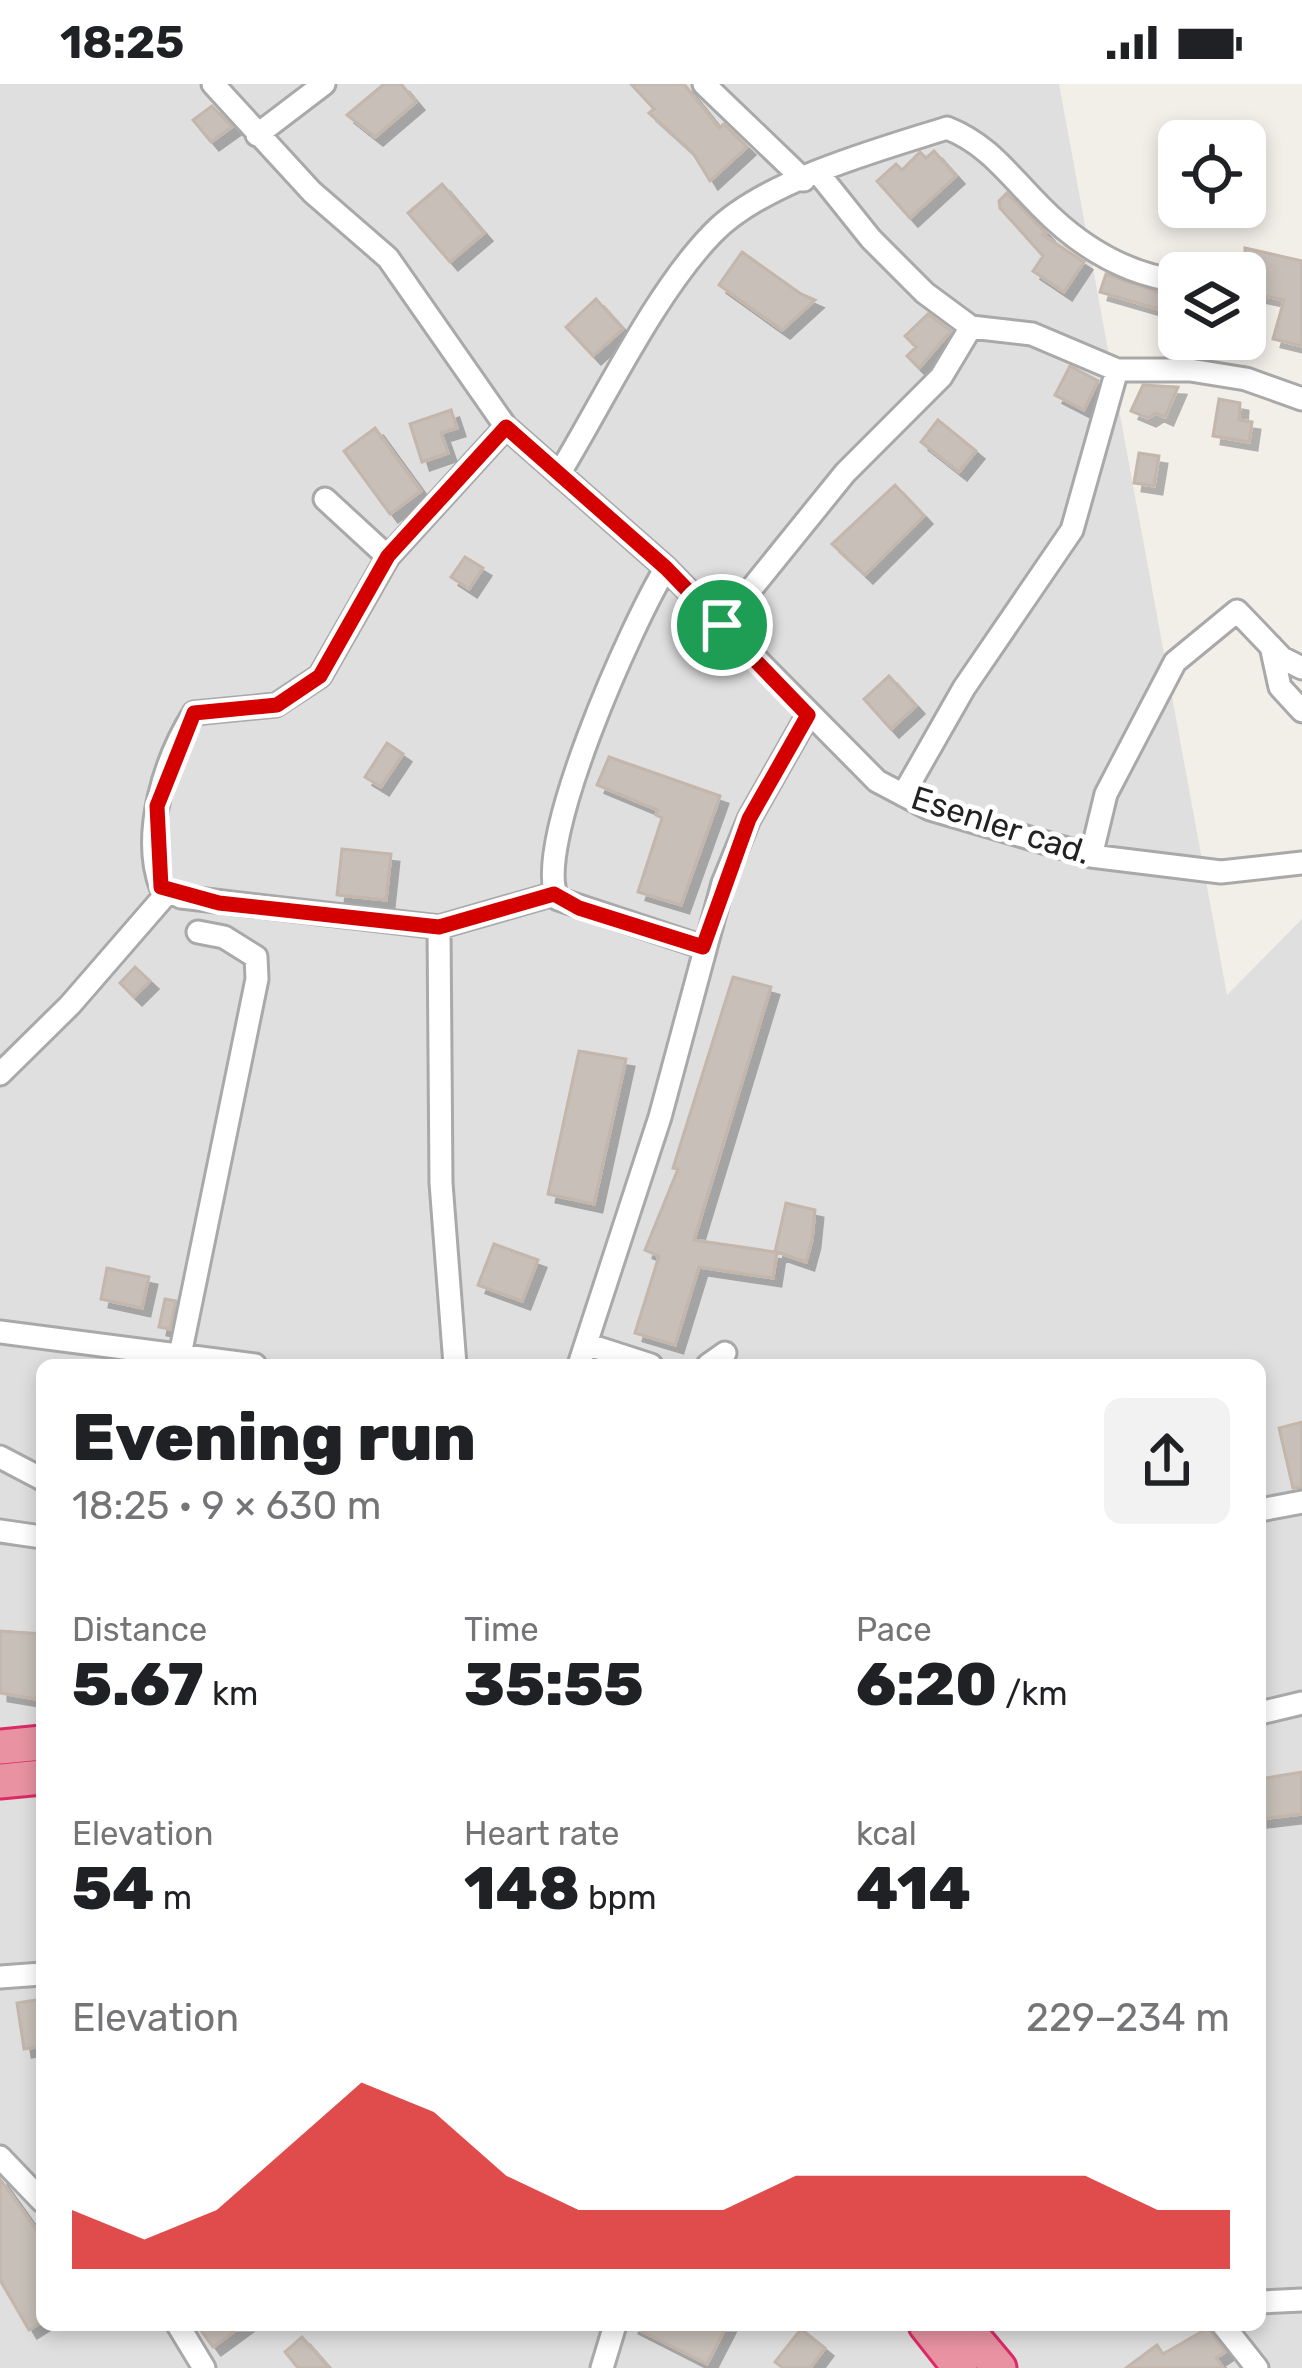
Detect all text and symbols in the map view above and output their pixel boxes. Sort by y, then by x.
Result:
text: 18:25 [60,16,184,69]
map controls [1158,120,1266,360]
button: locate [1158,120,1266,228]
button: layers [1158,252,1266,360]
pin [671,574,773,676]
icon: arrive [689,592,755,658]
street label: Esenler cad. [906,778,1096,872]
text: Evening run [72,1398,476,1477]
button: share [1104,1398,1230,1524]
text: 18:25 · 9 × 630 m [72,1483,382,1529]
text: Distance [72,1610,207,1649]
text: Time [464,1610,539,1649]
text: Pace [856,1610,932,1649]
text: 5.67 [72,1649,204,1720]
text: 35:55 [464,1649,644,1720]
text: 6:20 [856,1649,997,1720]
text: km [204,1674,258,1713]
text: /km [997,1674,1068,1713]
text: Elevation [72,1814,213,1853]
text: Heart rate [464,1814,620,1853]
text: kcal [856,1814,917,1853]
text: 54 [72,1853,155,1924]
text: 148 [464,1853,580,1924]
text: 414 [856,1853,971,1924]
text: m [155,1878,192,1917]
text: bpm [580,1878,657,1917]
text: Elevation [72,1995,239,2041]
text: 229–234 m [1026,1995,1230,2041]

